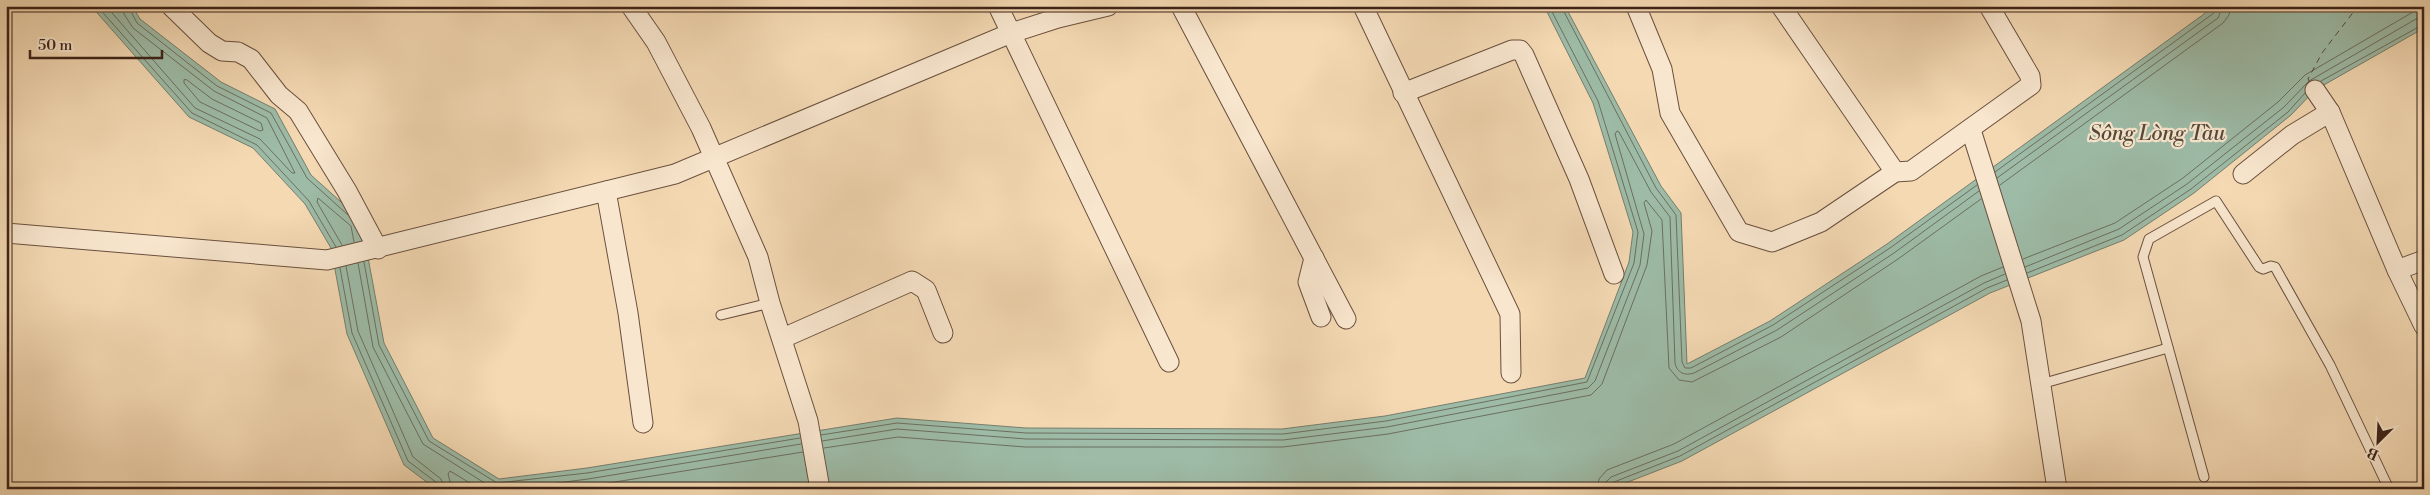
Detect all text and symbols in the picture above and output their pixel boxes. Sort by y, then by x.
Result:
scale bar [30,28,162,60]
text: 50 m [38,36,72,55]
water label: Sông Lòng Tàu [2089,121,2225,147]
north arrow [2352,418,2402,468]
text: B [2365,443,2382,463]

